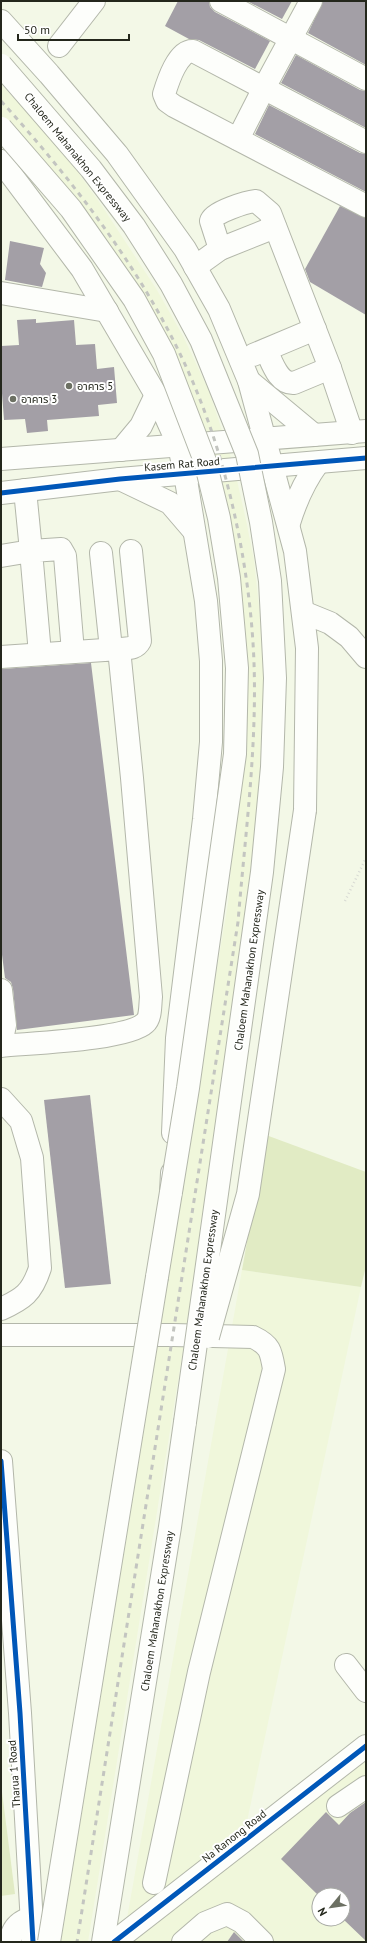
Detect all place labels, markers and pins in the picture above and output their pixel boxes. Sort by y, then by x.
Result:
place label: อาคาร 5 [77,379,113,393]
marker: อาคาร 5 [64,381,74,391]
place label: อาคาร 3 [21,392,57,406]
marker: อาคาร 3 [8,394,18,404]

